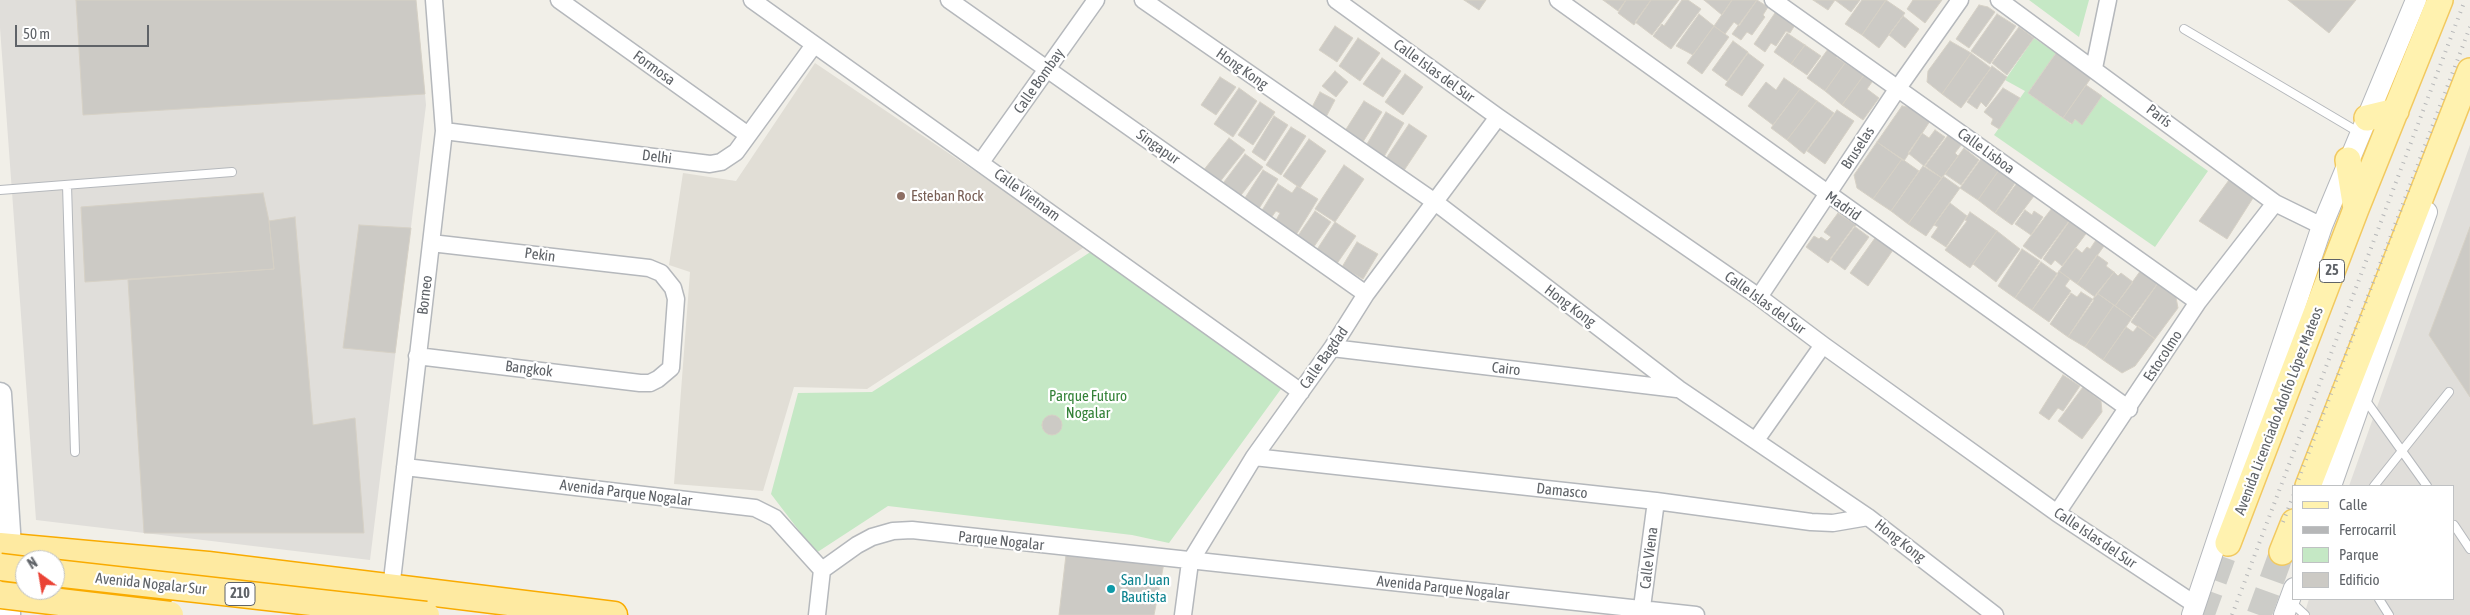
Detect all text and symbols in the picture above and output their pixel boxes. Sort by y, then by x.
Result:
scale bar [18,15,151,47]
text: 50 m [23,25,50,42]
street label: Calle Islas del Sur [1390,36,1478,106]
street label: Calle Bombay [1010,45,1068,117]
street label: Hong Kong [1213,45,1271,93]
street label: Formosa [630,47,678,89]
street label: París [2143,101,2175,131]
street label: Bruselas [1838,123,1878,173]
street label: Calle Lisboa [1954,124,2018,178]
street label: Singapur [1133,126,1183,168]
street label: Delhi [641,146,673,168]
street label: Calle Vietnam [990,165,1064,225]
place label: Esteban Rock [911,187,984,205]
street label: Madrid [1822,187,1864,225]
marker: Esteban Rock [895,190,907,202]
street label: Pekin [524,244,556,266]
road number: 25 [2320,260,2344,282]
street label: Calle Islas del Sur [1721,268,1809,338]
street label: Borneo [414,274,436,316]
street label: Hong Kong [1541,281,1599,331]
street label: Avenida Licenciado Adolfo López Mateos [2231,304,2327,518]
street label: Calle Bagdad [1296,323,1352,393]
street label: Estocolmo [2140,327,2186,385]
street label: Bangkok [504,357,554,381]
street label: Cairo [1491,358,1521,380]
park label: Parque Futuro Nogalar [1049,387,1127,422]
street label: Avenida Parque Nogalar [559,476,693,510]
street label: Damasco [1536,479,1588,503]
legend [2292,485,2455,600]
text: Calle [2339,496,2367,513]
street label: Calle Islas del Sur [2050,504,2140,572]
street label: Hong Kong [1871,516,1929,566]
text: Ferrocarril [2339,521,2396,538]
street label: Calle Viena [1636,526,1662,590]
street label: Parque Nogalar [957,528,1045,554]
text: Parque [2339,546,2379,563]
north arrow [15,550,65,600]
text: N [25,554,40,572]
street label: Avenida Nogalar Sur [95,569,207,599]
place label: San Juan Bautista [1121,571,1170,606]
text: Edificio [2339,571,2380,588]
street label: Avenida Parque Nogalar [1376,572,1510,604]
road number: 210 [225,582,255,606]
marker: San Juan Bautista [1105,583,1117,595]

